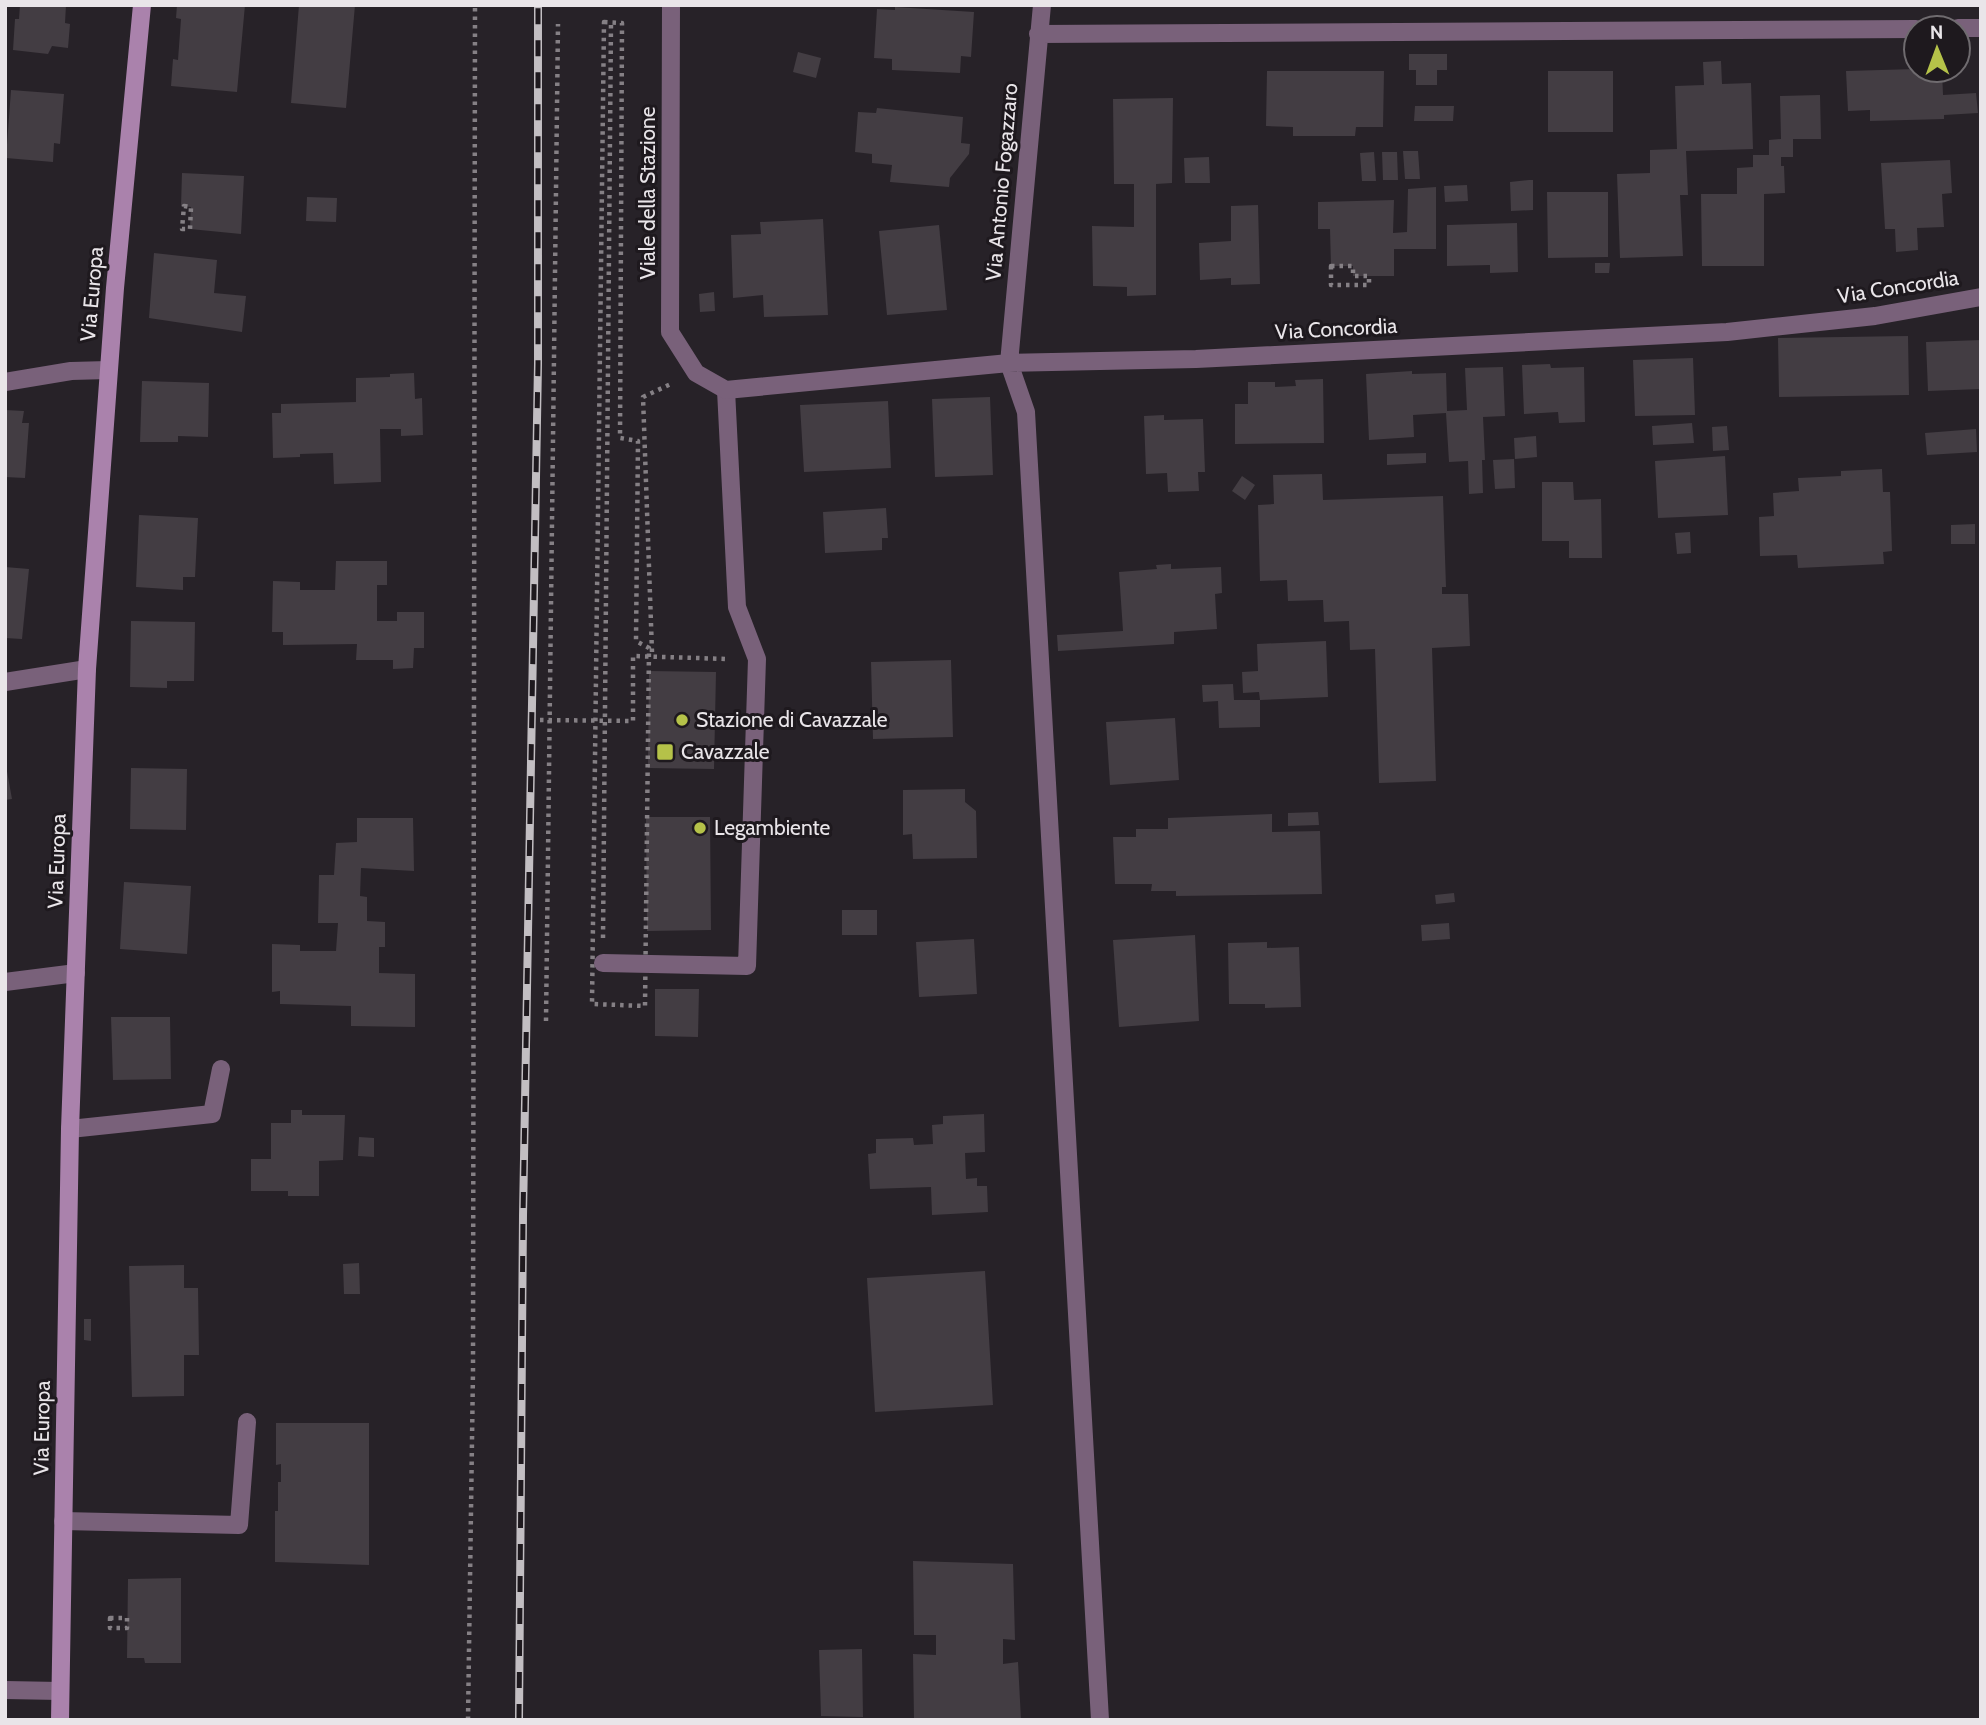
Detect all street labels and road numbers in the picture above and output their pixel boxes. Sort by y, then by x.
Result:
street label: Via Antonio Fogazzaro [980,82,1023,282]
street label: Viale della Stazione [635,106,660,280]
street label: Via Europa [75,246,108,342]
street label: Via Concordia [1836,265,1960,308]
street label: Via Concordia [1274,313,1398,344]
street label: Via Europa [42,813,71,909]
street label: Via Europa [28,1380,55,1476]

